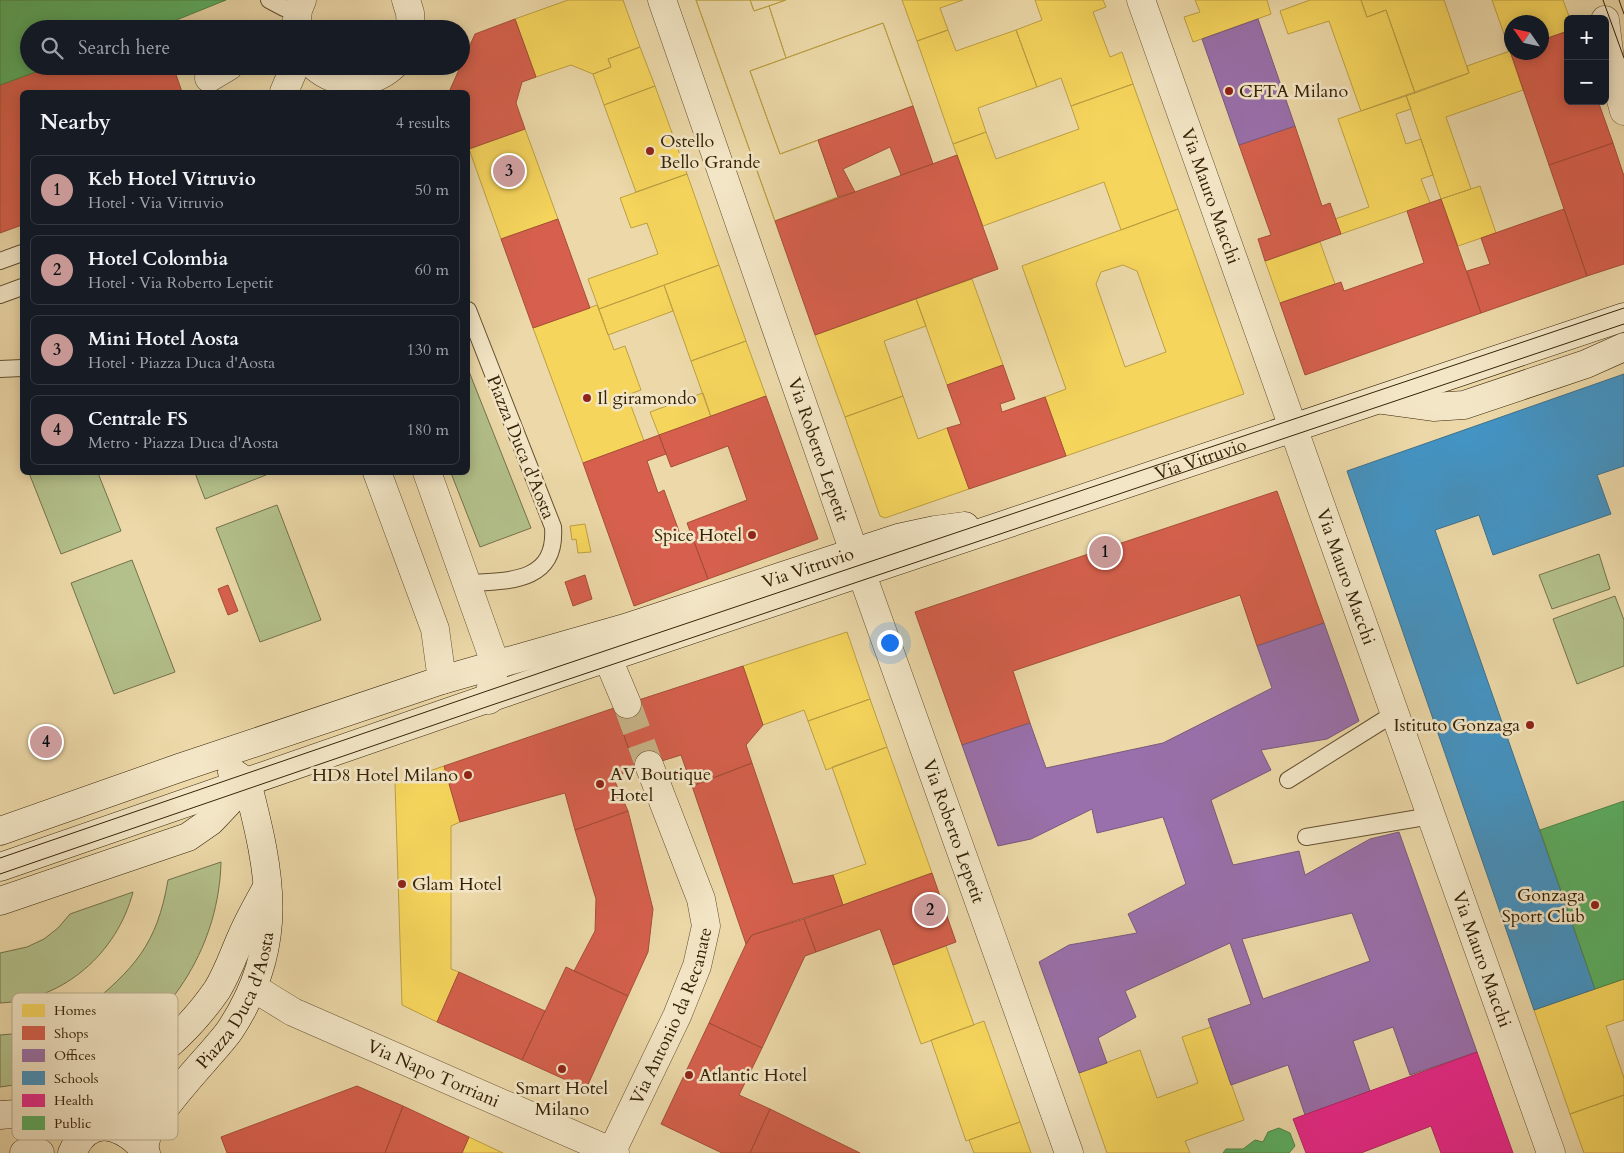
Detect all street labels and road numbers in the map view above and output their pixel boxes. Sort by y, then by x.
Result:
street label: Via Mauro Macchi [1175,125,1246,268]
street label: Piazza Duca d'Aosta [480,371,561,523]
street label: Via Roberto Lepetit [781,374,855,526]
street label: Via Vitruvio [1152,432,1250,486]
street label: Via Mauro Macchi [1310,505,1381,648]
street label: Via Vitruvio [759,541,858,595]
street label: Via Roberto Lepetit [916,756,991,907]
street label: Via Mauro Macchi [1446,888,1517,1031]
street label: Via Antonio da Recanate [624,925,718,1109]
street label: Piazza Duca d'Aosta [190,930,280,1075]
street label: Via Napo Torriani [363,1034,503,1114]

